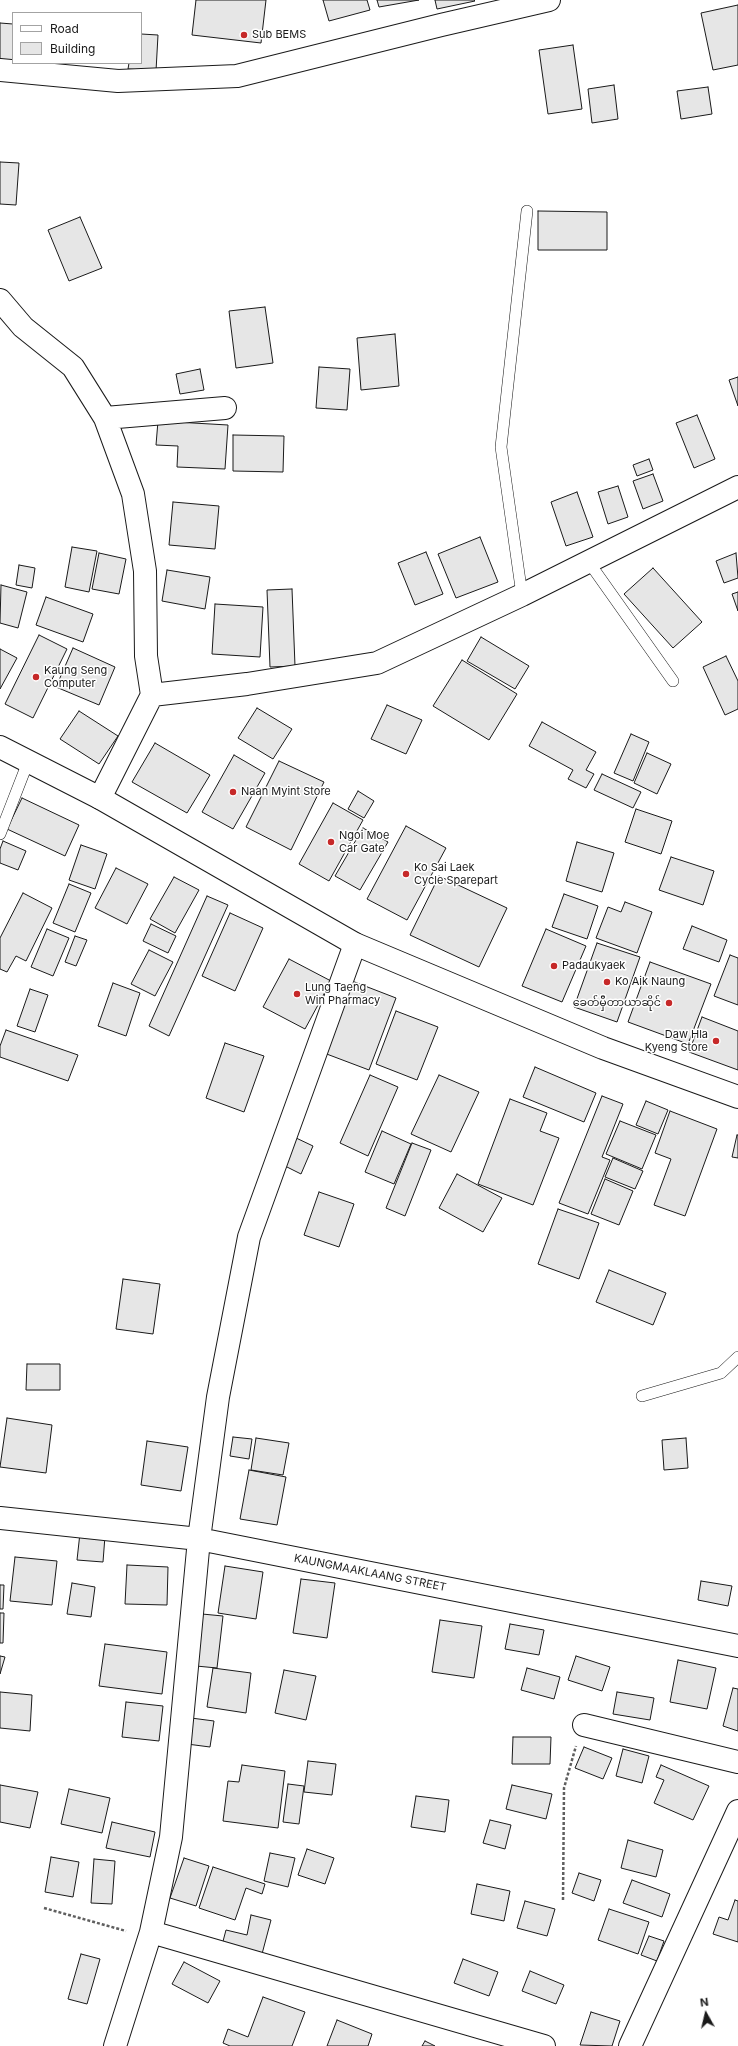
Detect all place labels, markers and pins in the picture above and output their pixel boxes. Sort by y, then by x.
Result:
place label: Sub BEMS [252,28,306,42]
marker: Sub BEMS [239,30,249,40]
place label: Kaung Seng Computer [44,664,107,690]
marker: Kaung Seng Computer [31,672,41,682]
place label: Naan Myint Store [241,785,331,799]
marker: Naan Myint Store [228,787,238,797]
place label: Ngoi Moe Car Gate [339,829,389,855]
marker: Ngoi Moe Car Gate [326,837,336,847]
place label: Ko Sai Laek Cycle Sparepart [414,861,498,887]
marker: Ko Sai Laek Cycle Sparepart [401,869,411,879]
place label: Padaukyaek [562,959,625,973]
marker: Padaukyaek [549,961,559,971]
place label: Ko Aik Naung [615,975,685,989]
marker: Ko Aik Naung [602,977,612,987]
place label: Lung Taeng Win Pharmacy [305,981,380,1007]
marker: Lung Taeng Win Pharmacy [292,989,302,999]
place label: ခေတ်မှီတာယာဆိုင် [573,996,661,1010]
marker: ခေတ်မှီတာယာဆိုင် [664,998,674,1008]
place label: Daw Hla Kyeng Store [645,1028,708,1054]
marker: Daw Hla Kyeng Store [711,1036,721,1046]

